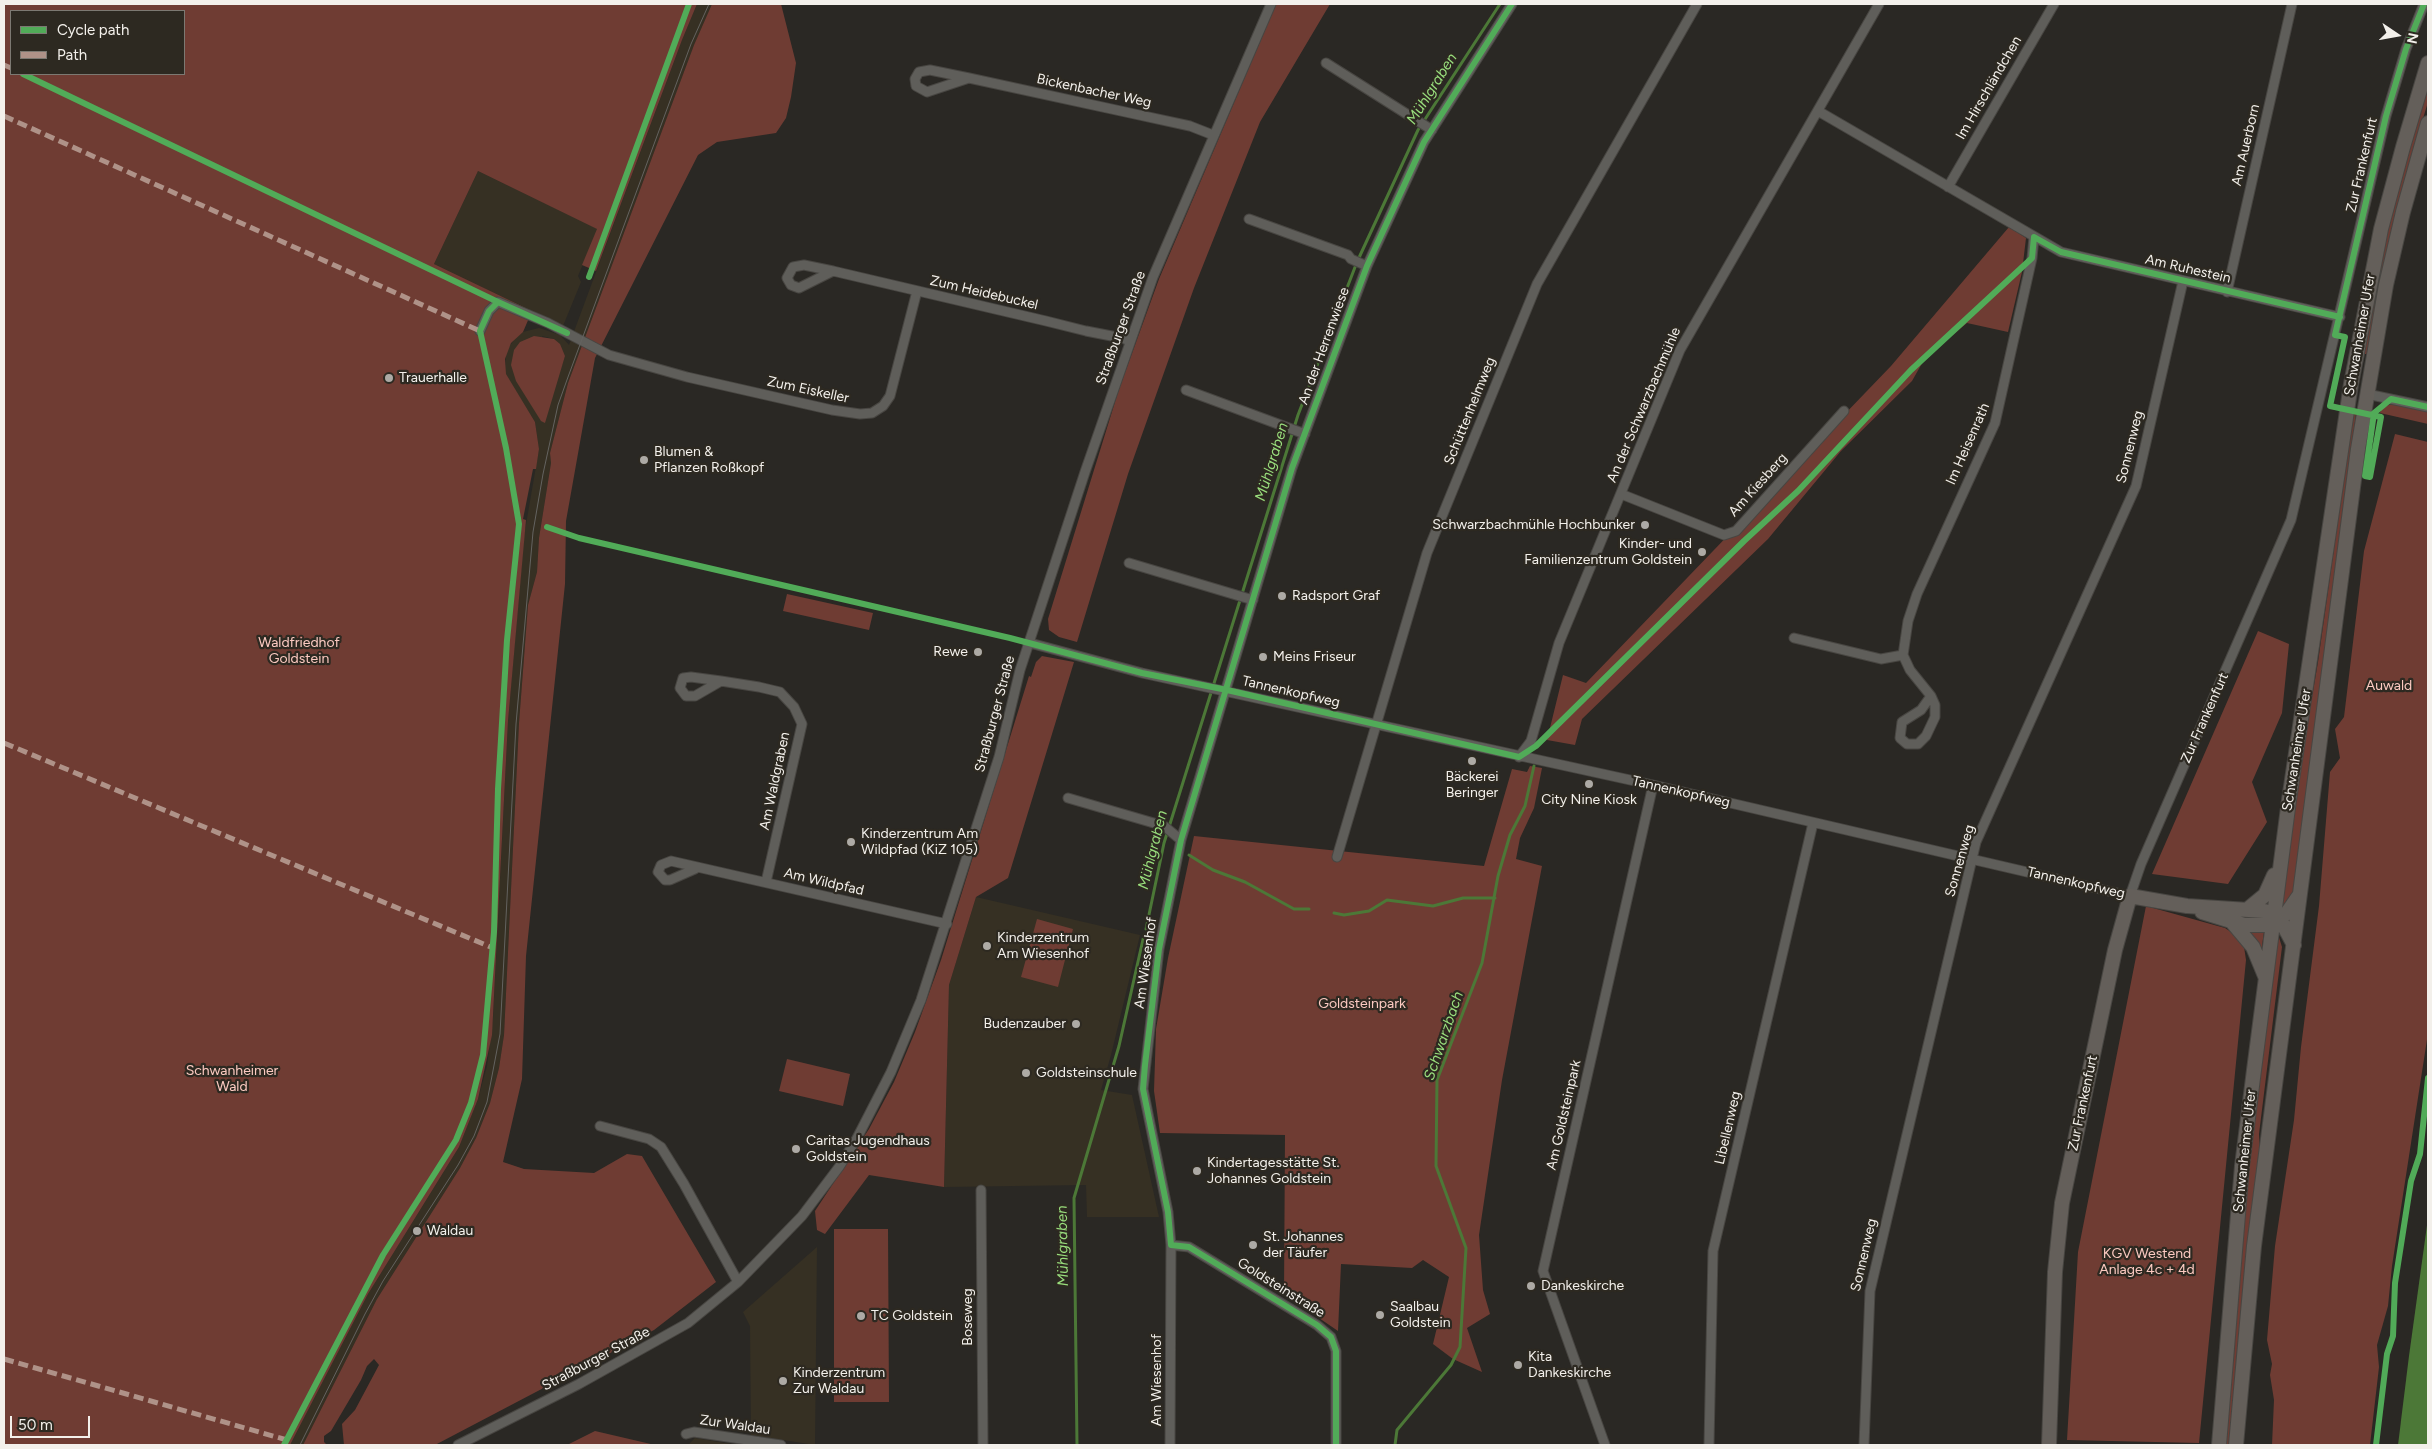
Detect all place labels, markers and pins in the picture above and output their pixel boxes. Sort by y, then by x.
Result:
place label: Trauerhalle [399,370,467,386]
marker: Trauerhalle [383,372,395,384]
place label: Blumen & Pflanzen Roßkopf [654,444,764,477]
marker: Blumen & Pflanzen Roßkopf [638,454,650,466]
place label: Schwarzbachmühle Hochbunker [1432,517,1635,533]
marker: Schwarzbachmühle Hochbunker [1639,519,1651,531]
place label: Kinder- und Familienzentrum Goldstein [1524,536,1692,568]
marker: Kinder- und Familienzentrum Goldstein [1696,546,1708,558]
place label: Radsport Graf [1292,588,1380,604]
marker: Radsport Graf [1276,590,1288,602]
place label: Rewe [933,644,968,660]
marker: Rewe [972,646,984,658]
place label: Meins Friseur [1273,649,1356,665]
marker: Meins Friseur [1257,651,1269,663]
marker: Bäckerei Beringer [1466,755,1478,767]
place label: Bäckerei Beringer [1445,769,1499,802]
marker: City Nine Kiosk [1583,778,1595,790]
place label: City Nine Kiosk [1541,792,1637,808]
place label: Kinderzentrum Am Wildpfad (KiZ 105) [861,826,978,859]
marker: Kinderzentrum Am Wildpfad (KiZ 105) [845,836,857,848]
place label: Kinderzentrum Am Wiesenhof [997,930,1089,962]
marker: Kinderzentrum Am Wiesenhof [981,940,993,952]
place label: Budenzauber [984,1016,1066,1032]
marker: Budenzauber [1070,1018,1082,1030]
place label: Goldsteinschule [1036,1065,1137,1081]
marker: Goldsteinschule [1020,1067,1032,1079]
place label: Caritas Jugendhaus Goldstein [806,1133,930,1166]
marker: Caritas Jugendhaus Goldstein [790,1143,802,1155]
place label: Kindertagesstätte St. Johannes Goldstein [1207,1155,1339,1188]
marker: Kindertagesstätte St. Johannes Goldstein [1191,1165,1203,1177]
place label: Waldau [427,1223,473,1239]
marker: Waldau [411,1225,423,1237]
place label: St. Johannes der Täufer [1263,1229,1343,1262]
marker: St. Johannes der Täufer [1247,1239,1259,1251]
place label: Dankeskirche [1541,1278,1624,1294]
marker: Dankeskirche [1525,1280,1537,1292]
place label: Saalbau Goldstein [1390,1299,1451,1331]
place label: TC Goldstein [871,1308,953,1324]
marker: Saalbau Goldstein [1374,1309,1386,1321]
marker: TC Goldstein [855,1310,867,1322]
place label: Kita Dankeskirche [1528,1349,1611,1381]
marker: Kita Dankeskirche [1512,1359,1524,1371]
place label: Kinderzentrum Zur Waldau [793,1365,885,1398]
marker: Kinderzentrum Zur Waldau [777,1375,789,1387]

